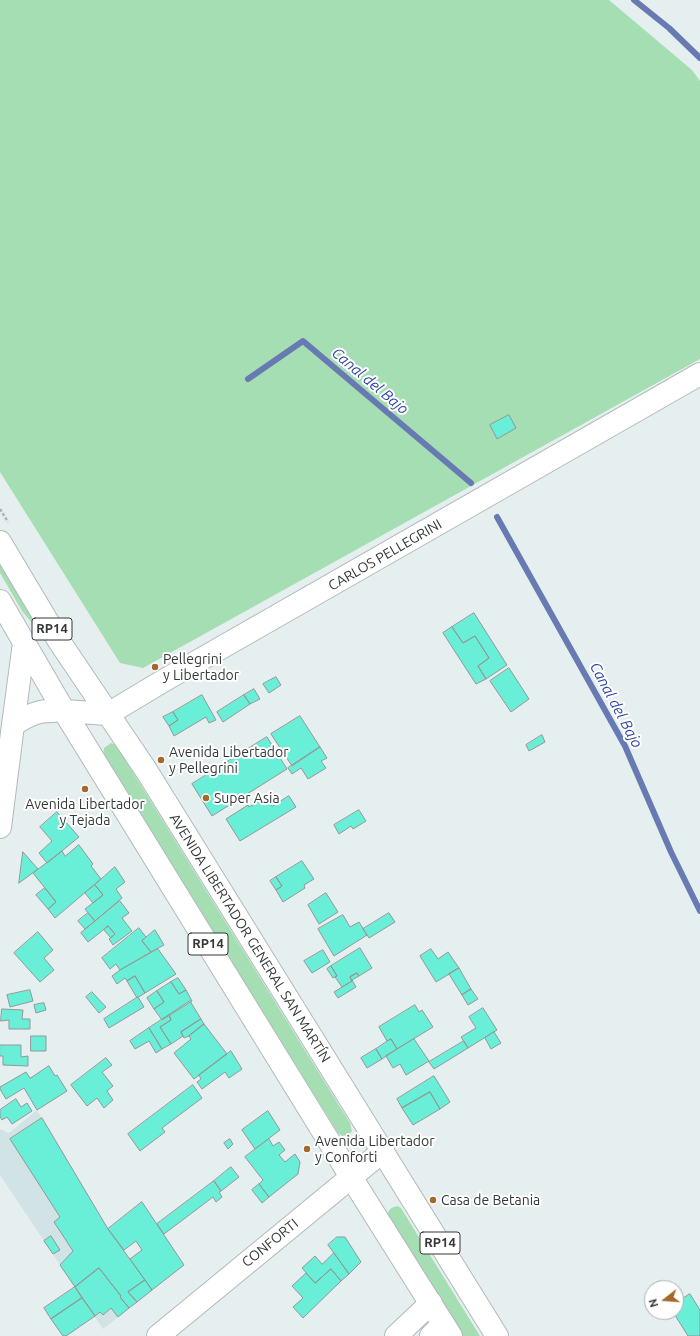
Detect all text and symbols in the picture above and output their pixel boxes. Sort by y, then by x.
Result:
water label: Canal del Bajo [328,344,412,418]
street label: CARLOS PELLEGRINI [325,516,445,594]
road number: RP14 [32,618,72,640]
place label: Pellegrini y Libertador [163,651,239,684]
water label: Canal del Bajo [586,659,646,751]
marker: Pellegrini y Libertador [150,662,160,672]
place label: Avenida Libertador y Pellegrini [169,744,289,776]
marker: Avenida Libertador y Pellegrini [156,755,166,765]
marker: Avenida Libertador y Tejada [80,784,90,794]
place label: Super Asia [214,790,280,806]
marker: Super Asia [201,793,211,803]
place label: Avenida Libertador y Tejada [25,796,145,828]
street label: AVENIDA LIBERTADOR GENERAL SAN MARTÍN [166,810,334,1066]
road number: RP14 [188,933,228,955]
place label: Avenida Libertador y Conforti [315,1133,435,1166]
marker: Avenida Libertador y Conforti [302,1144,312,1154]
place label: Casa de Betania [441,1192,540,1208]
marker: Casa de Betania [428,1195,438,1205]
street label: CONFORTI [238,1215,302,1271]
road number: RP14 [420,1232,460,1254]
north arrow [644,1280,684,1320]
text: N [647,1298,660,1309]

